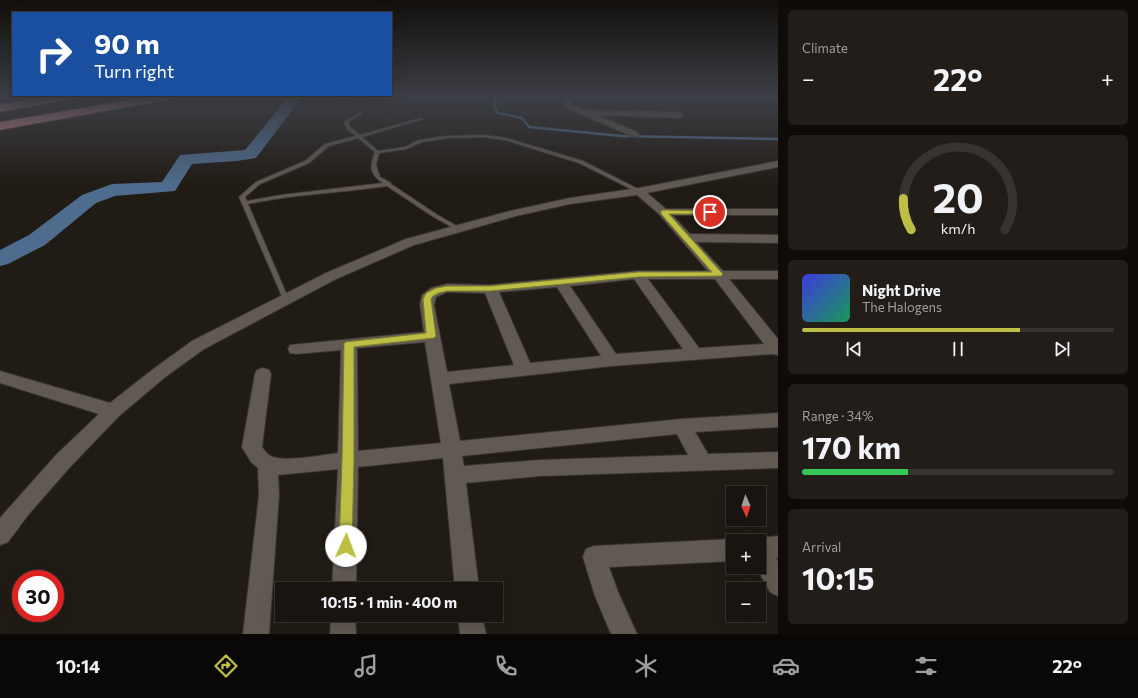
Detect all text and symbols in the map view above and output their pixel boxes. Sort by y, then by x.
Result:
text: 90 m [94,26,160,60]
icon: right [28,28,80,80]
text: Climate [802,40,848,56]
text: Turn right [94,60,174,82]
text: 22° [933,60,983,97]
text: − [802,65,815,92]
text: + [1101,65,1114,92]
text: 20 [932,171,984,222]
pin [693,195,727,229]
icon: arrive [699,201,721,223]
text: km/h [941,219,975,237]
text: Night Drive [862,281,941,299]
text: The Halogens [862,299,942,315]
icon: previous [843,338,865,360]
icon: pause [947,338,969,360]
icon: next [1051,338,1073,360]
text: Range · 34% [802,408,873,424]
text: 170 km [802,428,901,465]
north arrow [726,486,766,526]
map controls [726,486,766,622]
position arrow [325,525,367,567]
button: + [726,534,766,574]
text: Arrival [802,539,841,555]
text: 10:15 [802,559,875,596]
speed limit sign: 30 [12,570,64,622]
button: − [726,582,766,622]
text: 10:15 · 1 min · 400 m [321,593,457,611]
icon: directions [212,652,240,680]
icon: music [352,652,380,680]
icon: phone [492,652,520,680]
icon: climate [632,652,660,680]
icon: car [772,652,800,680]
icon: filters [912,652,940,680]
text: 10:14 [56,655,100,677]
text: 22° [1052,655,1082,677]

